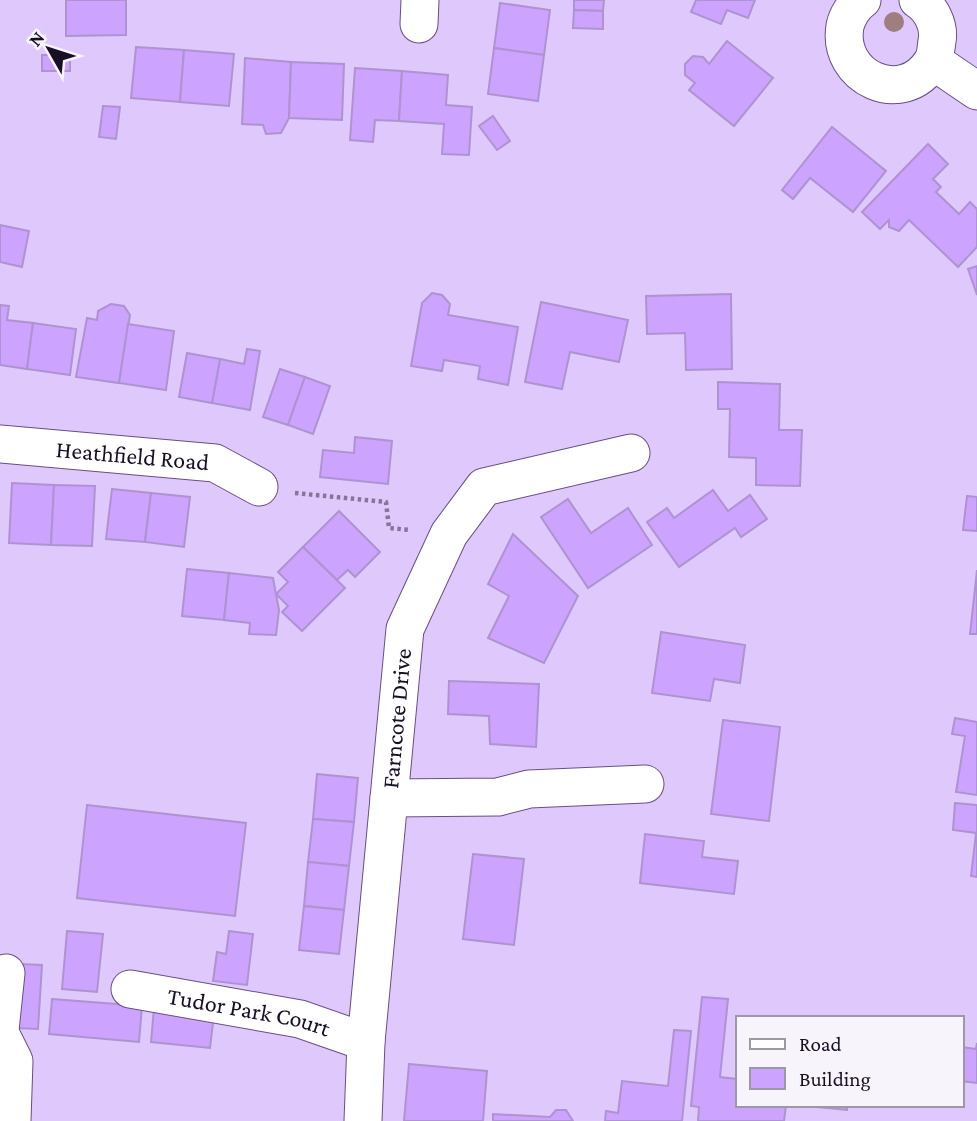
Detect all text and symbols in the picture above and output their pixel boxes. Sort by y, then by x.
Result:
north arrow [14,14,84,84]
text: N [24,27,48,50]
street label: Heathfield Road [55,435,211,475]
street label: Farncote Drive [376,647,416,790]
street label: Tudor Park Court [165,982,335,1042]
legend [736,1016,963,1107]
text: Road [799,1032,842,1056]
text: Building [799,1067,871,1091]

